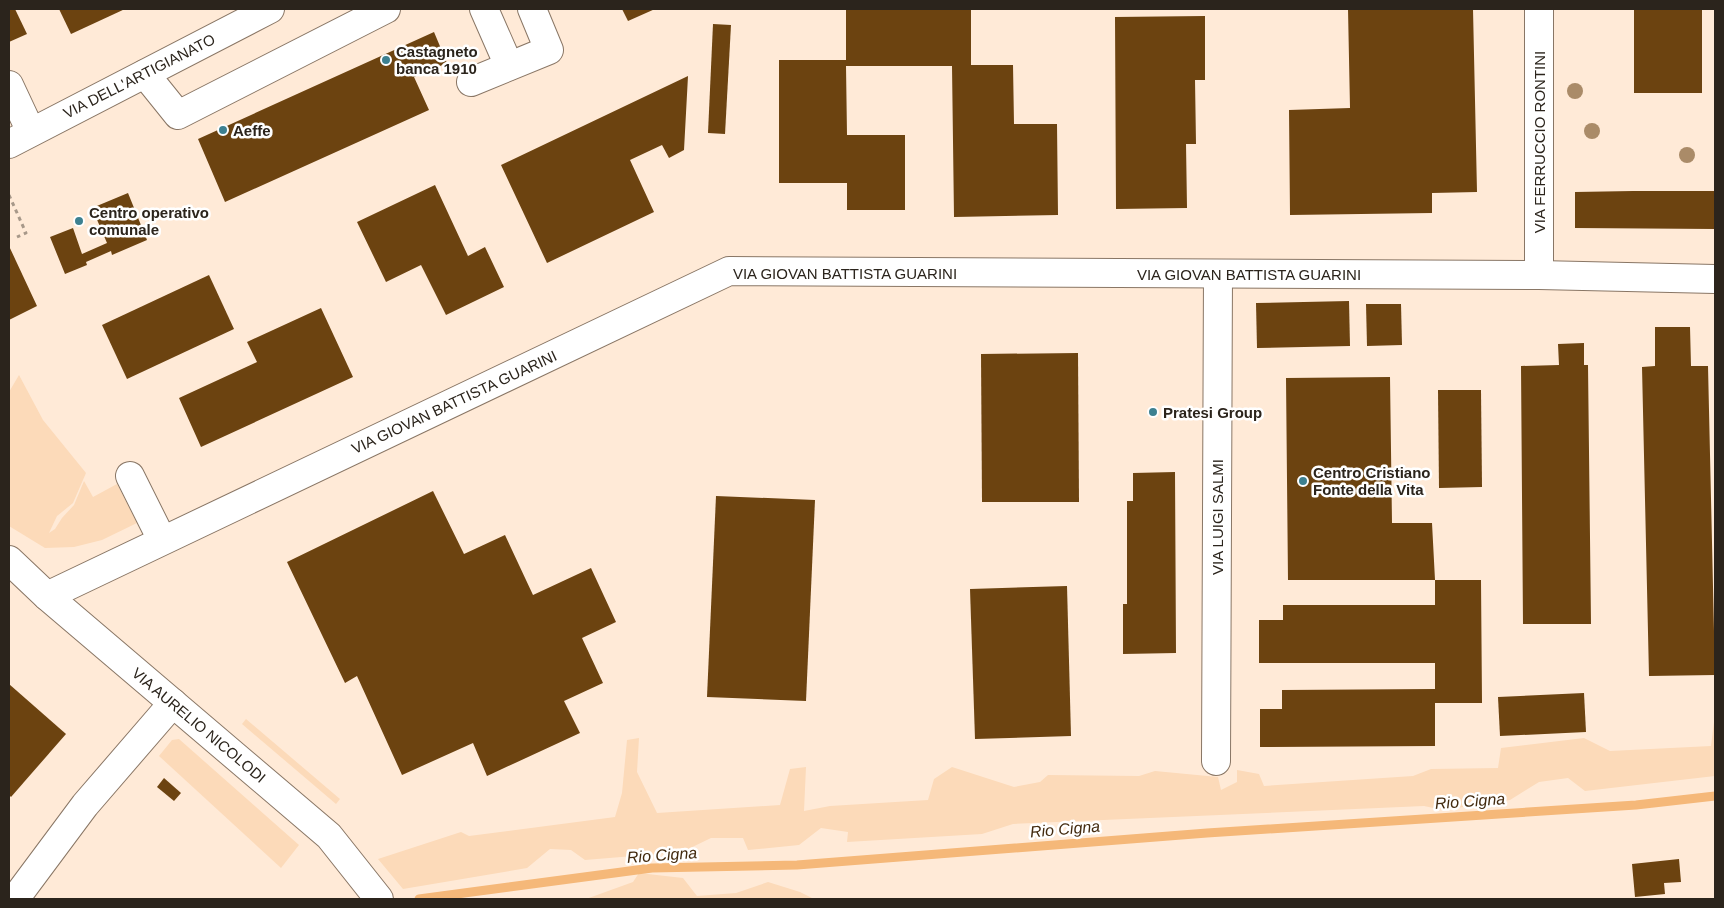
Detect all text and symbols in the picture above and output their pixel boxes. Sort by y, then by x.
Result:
street label: VIA DELL'ARTIGIANATO [60,30,218,122]
place label: Castagneto banca 1910 [396,43,478,77]
street label: VIA FERRUCCIO RONTINI [1531,51,1548,233]
marker: Castagneto banca 1910 [380,54,392,66]
place label: Aeffe [233,122,271,139]
marker: Aeffe [217,124,229,136]
place label: Centro operativo comunale [89,204,209,238]
marker: Centro operativo comunale [73,215,85,227]
street label: VIA GIOVAN BATTISTA GUARINI [733,265,957,282]
street label: VIA GIOVAN BATTISTA GUARINI [1137,266,1361,283]
street label: VIA GIOVAN BATTISTA GUARINI [349,347,559,457]
place label: Pratesi Group [1163,404,1262,421]
marker: Pratesi Group [1147,406,1159,418]
street label: VIA LUIGI SALMI [1209,459,1226,575]
place label: Centro Cristiano Fonte della Vita [1313,464,1431,498]
marker: Centro Cristiano Fonte della Vita [1297,475,1309,487]
street label: VIA AURELIO NICOLODI [129,664,269,786]
water label: Rio Cigna [1434,790,1506,812]
water label: Rio Cigna [1029,817,1101,841]
water label: Rio Cigna [626,844,698,866]

